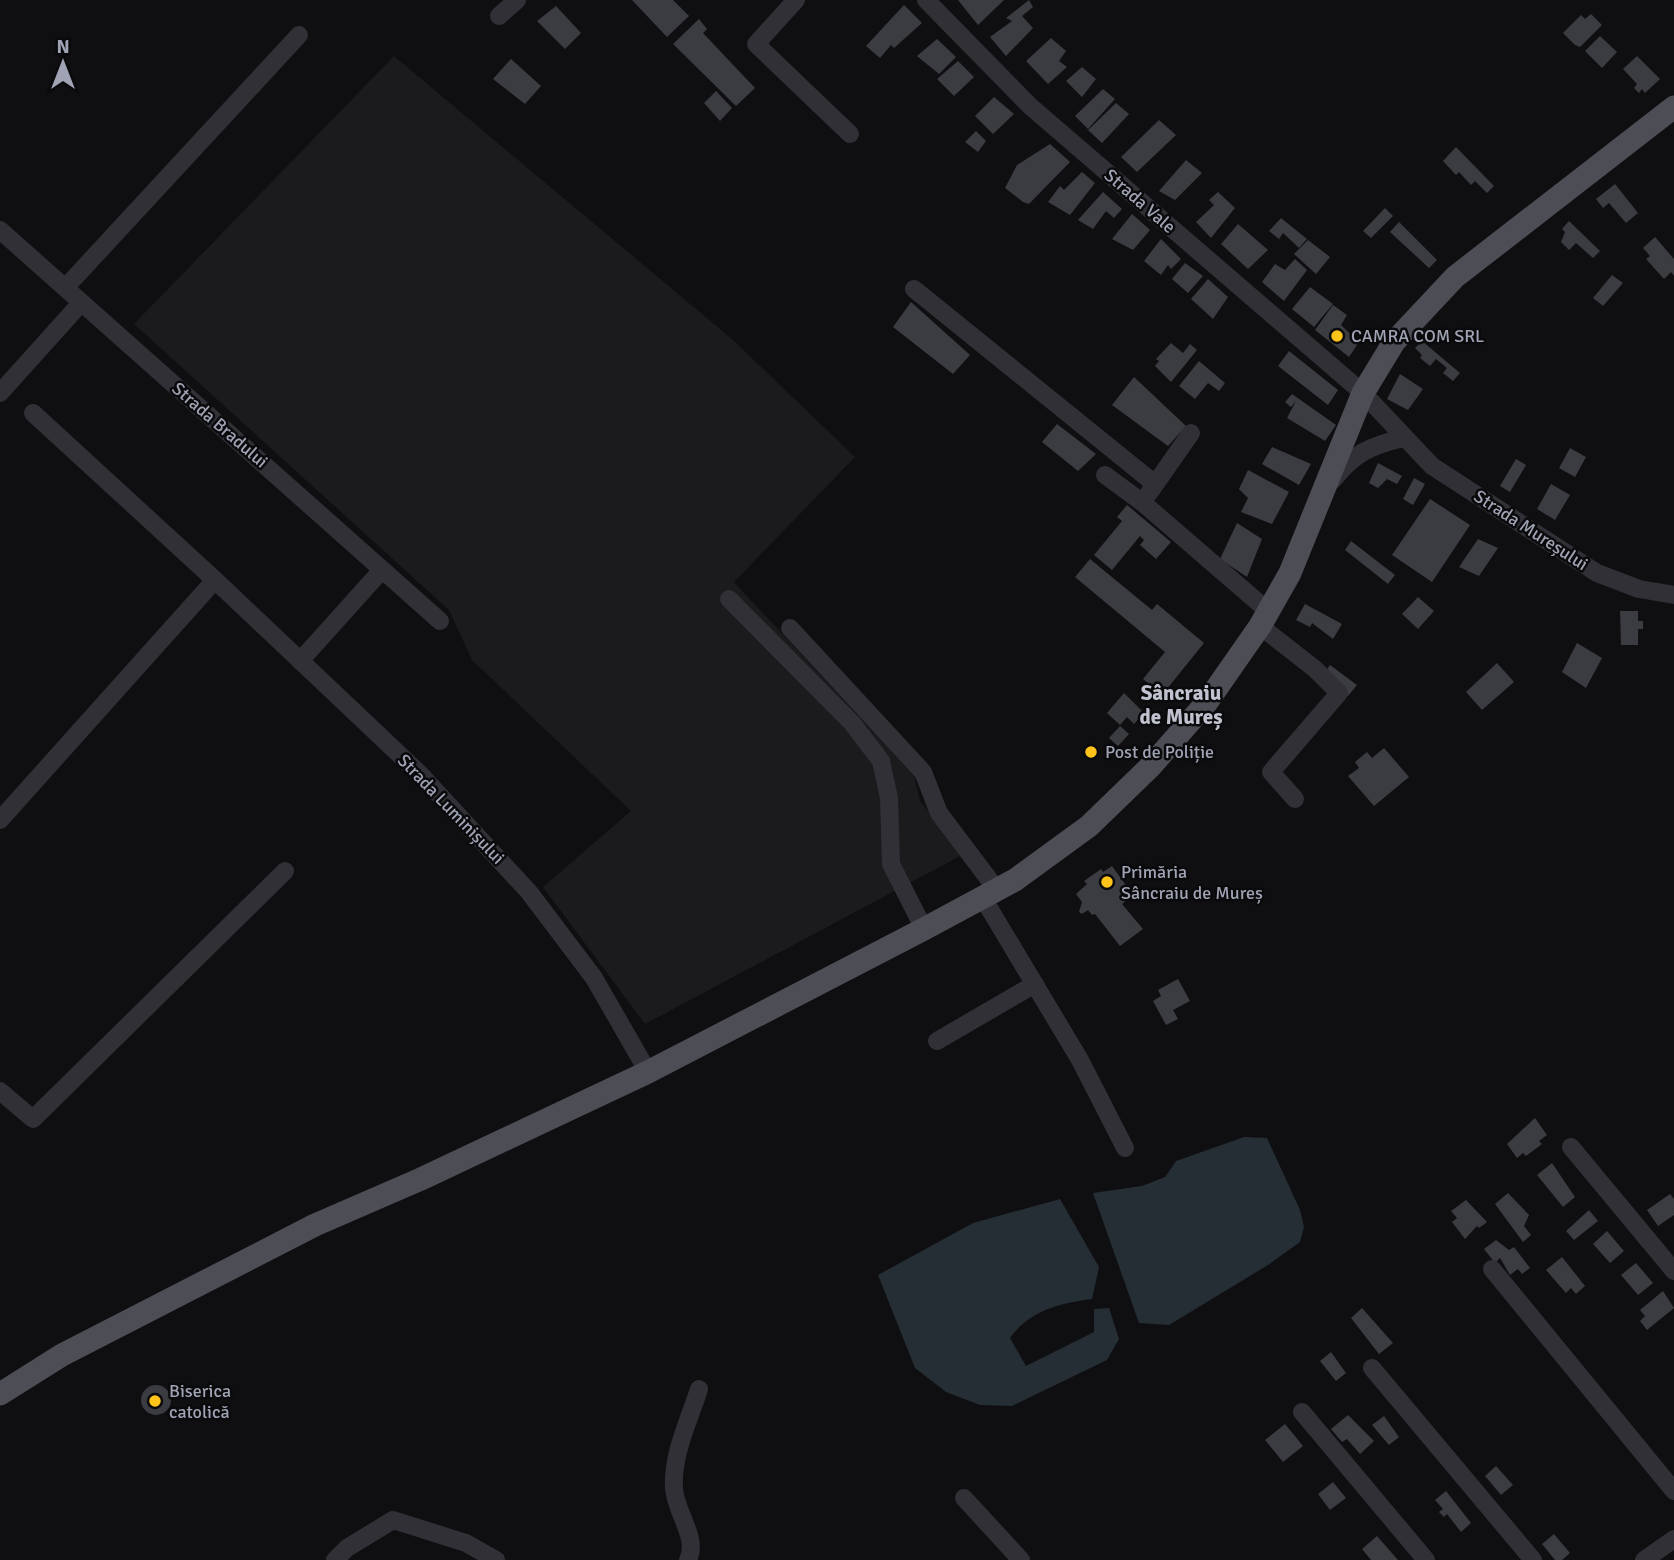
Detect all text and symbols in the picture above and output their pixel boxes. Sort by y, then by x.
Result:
north arrow [28,28,98,98]
text: N [56,35,70,59]
street label: Strada Vale [1100,164,1180,238]
place label: CAMRA COM SRL [1351,325,1484,347]
marker: CAMRA COM SRL [1329,328,1345,344]
street label: Strada Bradului [168,377,272,473]
street label: Strada Mureșului [1470,485,1592,575]
district label: Sâncraiu de Mureș [1139,680,1223,731]
place label: Post de Poliție [1105,741,1214,763]
marker: Post de Poliție [1083,744,1099,760]
street label: Strada Luminișului [393,749,509,869]
place label: Primăria Sâncraiu de Mureș [1121,861,1263,904]
marker: Primăria Sâncraiu de Mureș [1099,874,1115,890]
place label: Biserica catolică [169,1380,231,1423]
marker: Biserica catolică [147,1393,163,1409]

